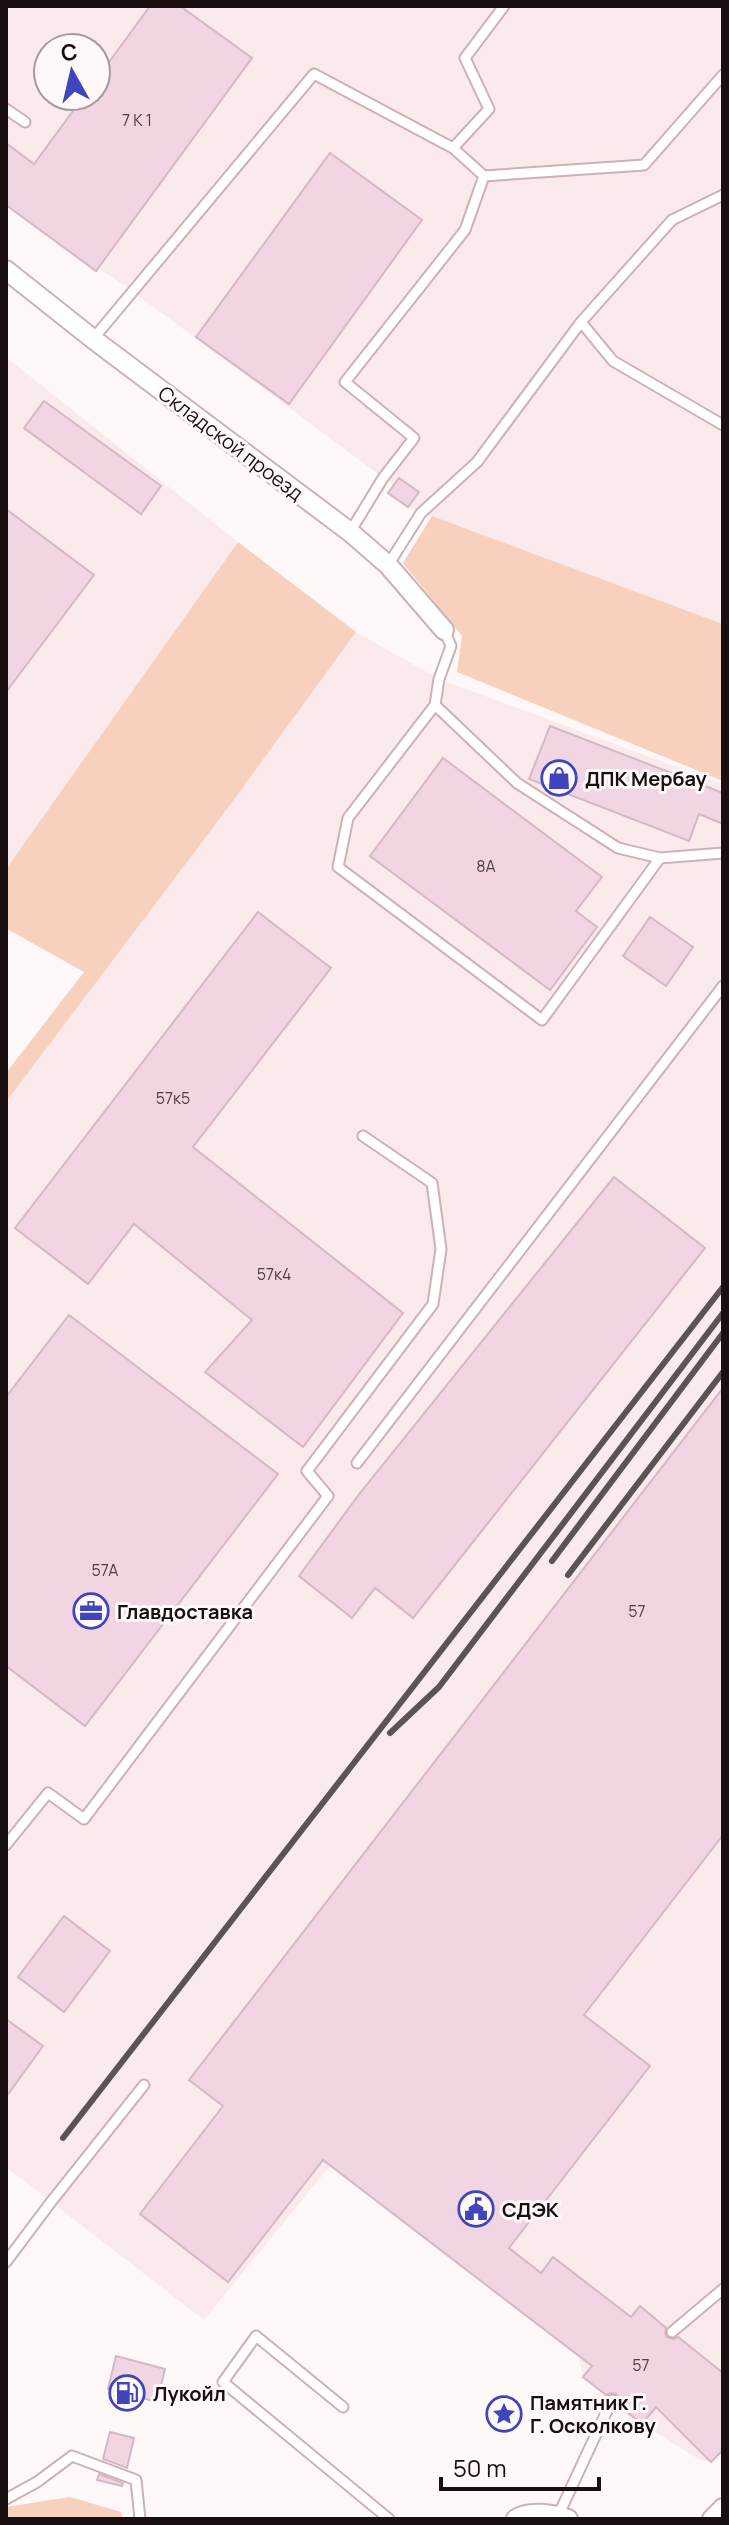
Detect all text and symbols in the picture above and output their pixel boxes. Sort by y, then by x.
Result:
north arrow [32,32,112,112]
text: С [59,36,79,68]
house number: 7 К 1 [122,109,152,131]
street label: Складской проезд [153,380,309,506]
shop icon: ДПК Мербау [540,759,578,797]
place label: ДПК Мербау [585,765,707,792]
house number: 8А [476,855,496,877]
house number: 57к5 [156,1087,190,1109]
house number: 57к4 [257,1263,291,1285]
house number: 57А [92,1559,118,1581]
office icon: Главдоставка [72,1592,110,1630]
place label: Главдоставка [117,1598,253,1625]
house number: 57 [628,1600,646,1622]
public building icon: СДЭК [457,2190,495,2228]
place label: СДЭК [502,2196,559,2223]
house number: 57 [632,2354,650,2376]
fuel station icon: Лукойл [108,2374,146,2412]
place label: Лукойл [153,2380,226,2407]
place label: Памятник Г. Г. Осколкову [530,2389,657,2439]
place icon: Памятник Г. Г. Осколкову [485,2395,523,2433]
scale bar [441,2441,599,2491]
text: 50 m [453,2451,507,2484]

